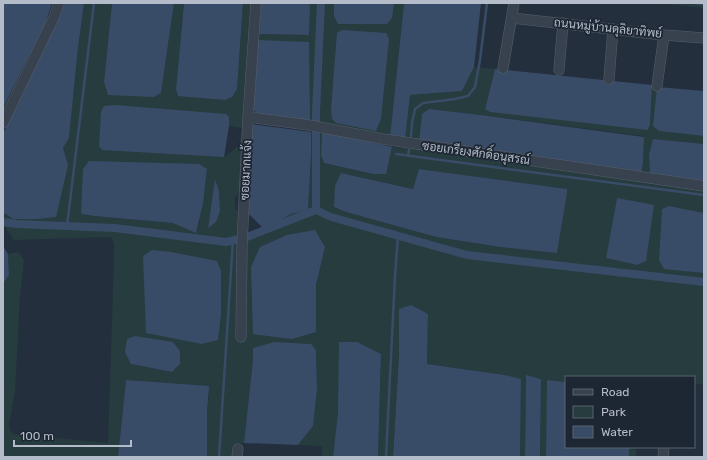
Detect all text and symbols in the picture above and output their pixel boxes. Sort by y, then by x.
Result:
street label: ถนนหมู่บ้านดุลิยาทิพย์ [553,14,663,43]
street label: ซอยเกรียงศักดิ์อนุสรณ์ [421,134,531,169]
street label: ซอยมากแจ้ง [237,139,255,201]
legend [565,376,695,448]
text: Road [601,385,629,399]
text: Park [601,405,627,419]
scale bar [14,422,131,448]
text: Water [601,425,633,439]
text: 100 m [20,429,54,443]

